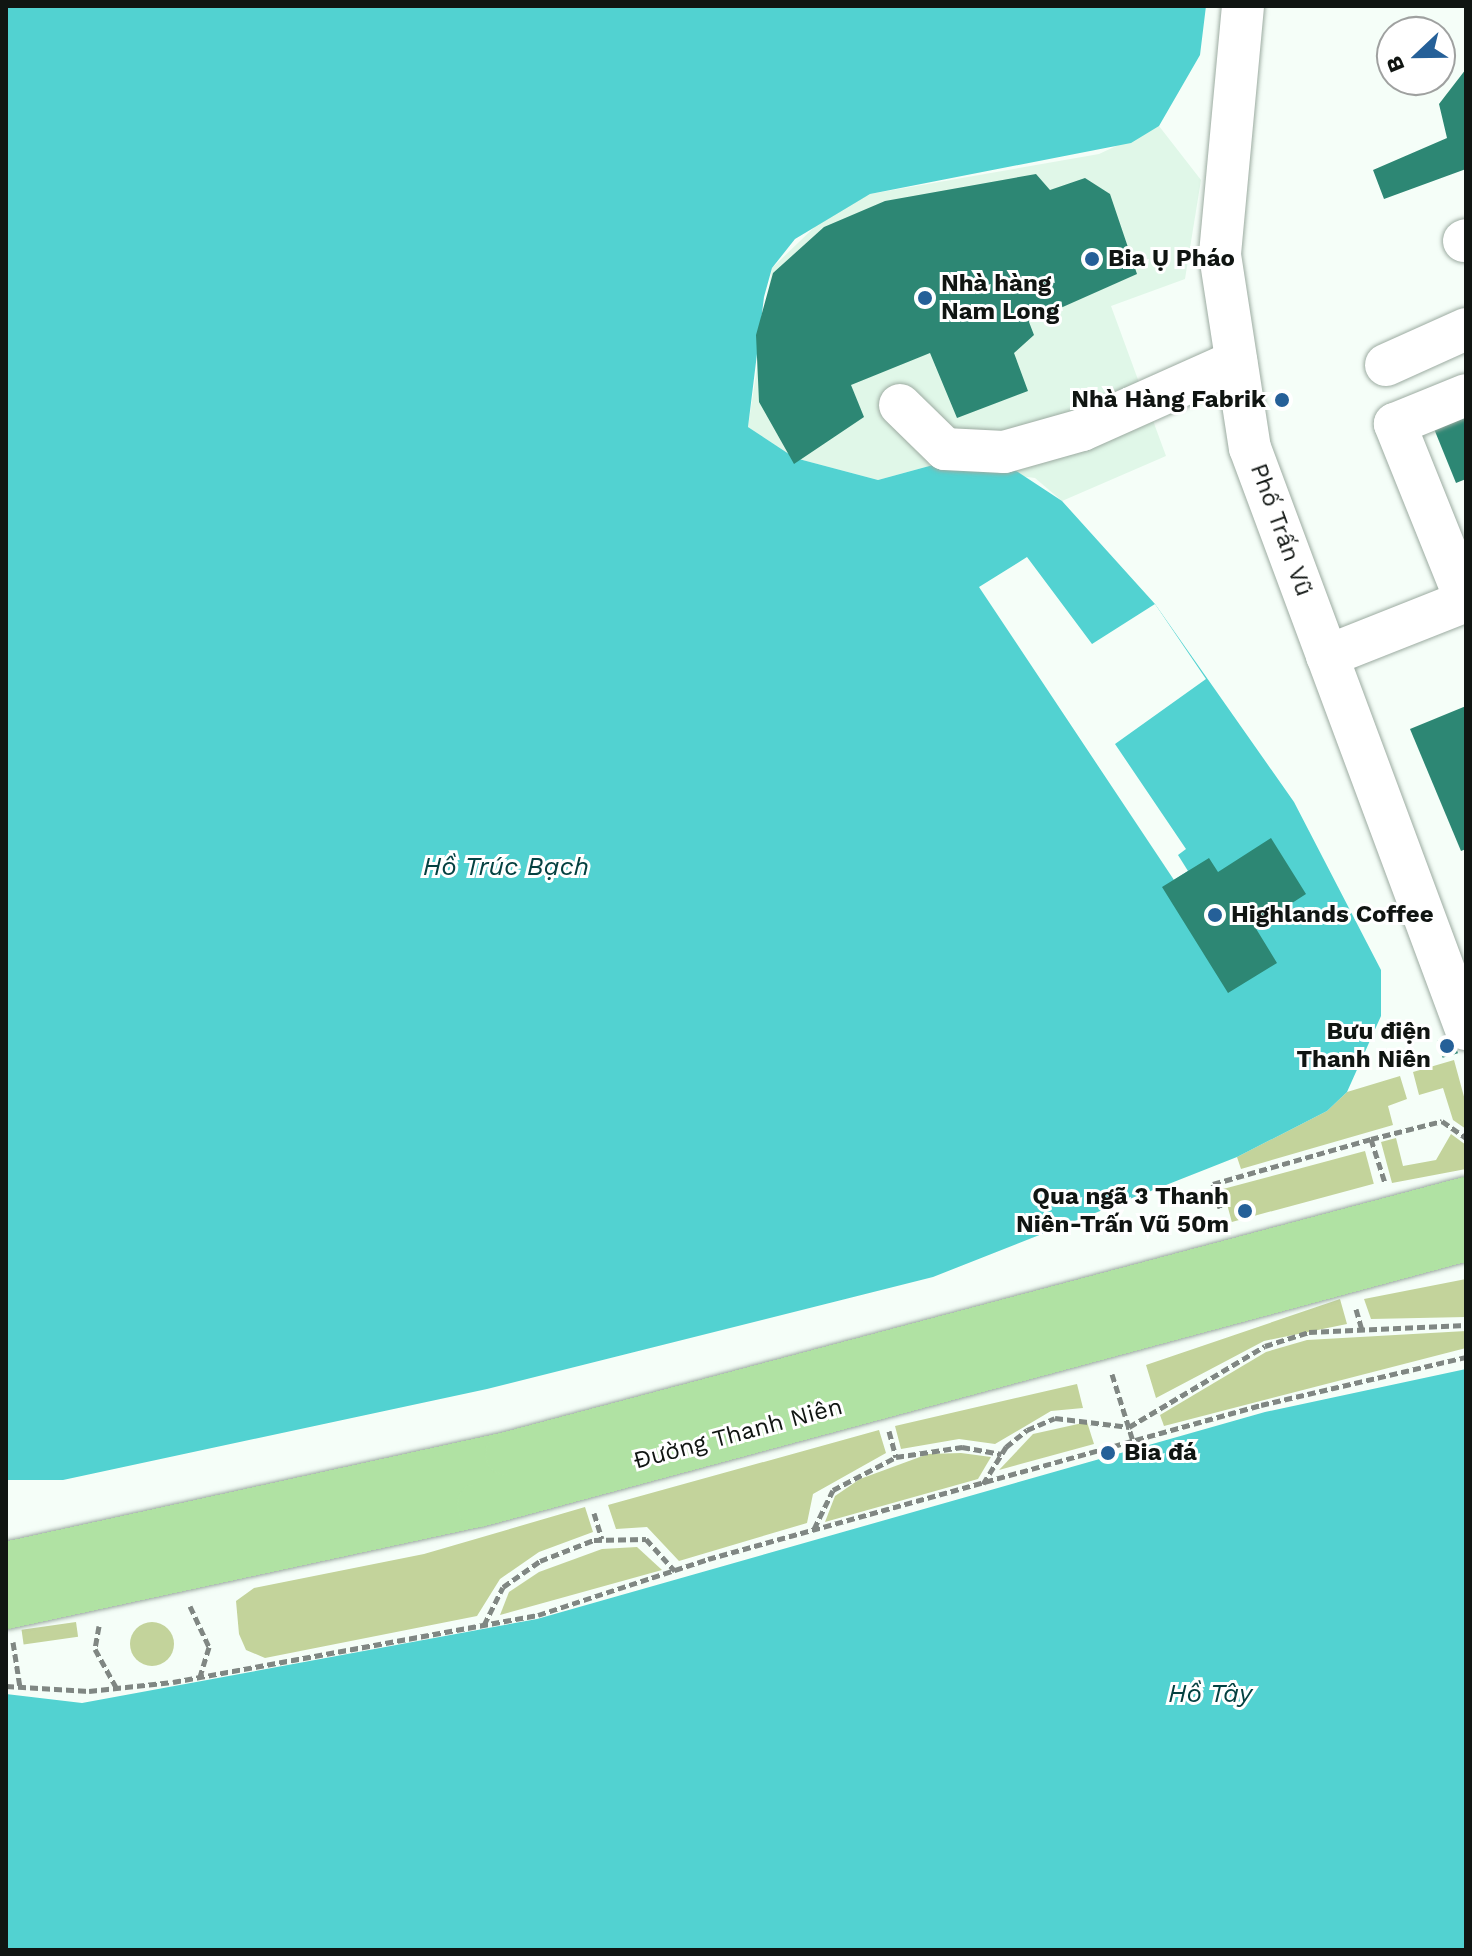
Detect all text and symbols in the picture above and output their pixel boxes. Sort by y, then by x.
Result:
north arrow [1376,16,1456,96]
text: B [1381,53,1410,76]
place label: Bia Ụ Pháo [1108,245,1235,273]
marker: Bia Ụ Pháo [1083,250,1101,268]
place label: Nhà hàng Nam Long [941,270,1059,326]
marker: Nhà hàng Nam Long [916,289,934,307]
place label: Nhà Hàng Fabrik [1071,386,1266,414]
marker: Nhà Hàng Fabrik [1273,391,1291,409]
street label: Phố Trấn Vũ [1243,459,1319,601]
water label: Hồ Trúc Bạch [423,851,589,883]
place label: Highlands Coffee [1231,901,1434,929]
marker: Highlands Coffee [1206,906,1224,924]
place label: Bưu điện Thanh Niên [1297,1018,1431,1074]
marker: Bưu điện Thanh Niên [1438,1037,1456,1055]
place label: Qua ngã 3 Thanh Niên-Trấn Vũ 50m [1015,1183,1229,1239]
marker: Qua ngã 3 Thanh Niên-Trấn Vũ 50m [1236,1202,1254,1220]
street label: Đường Thanh Niên [630,1392,846,1476]
place label: Bia đá [1124,1439,1197,1467]
marker: Bia đá [1099,1444,1117,1462]
water label: Hồ Tây [1168,1678,1252,1710]

